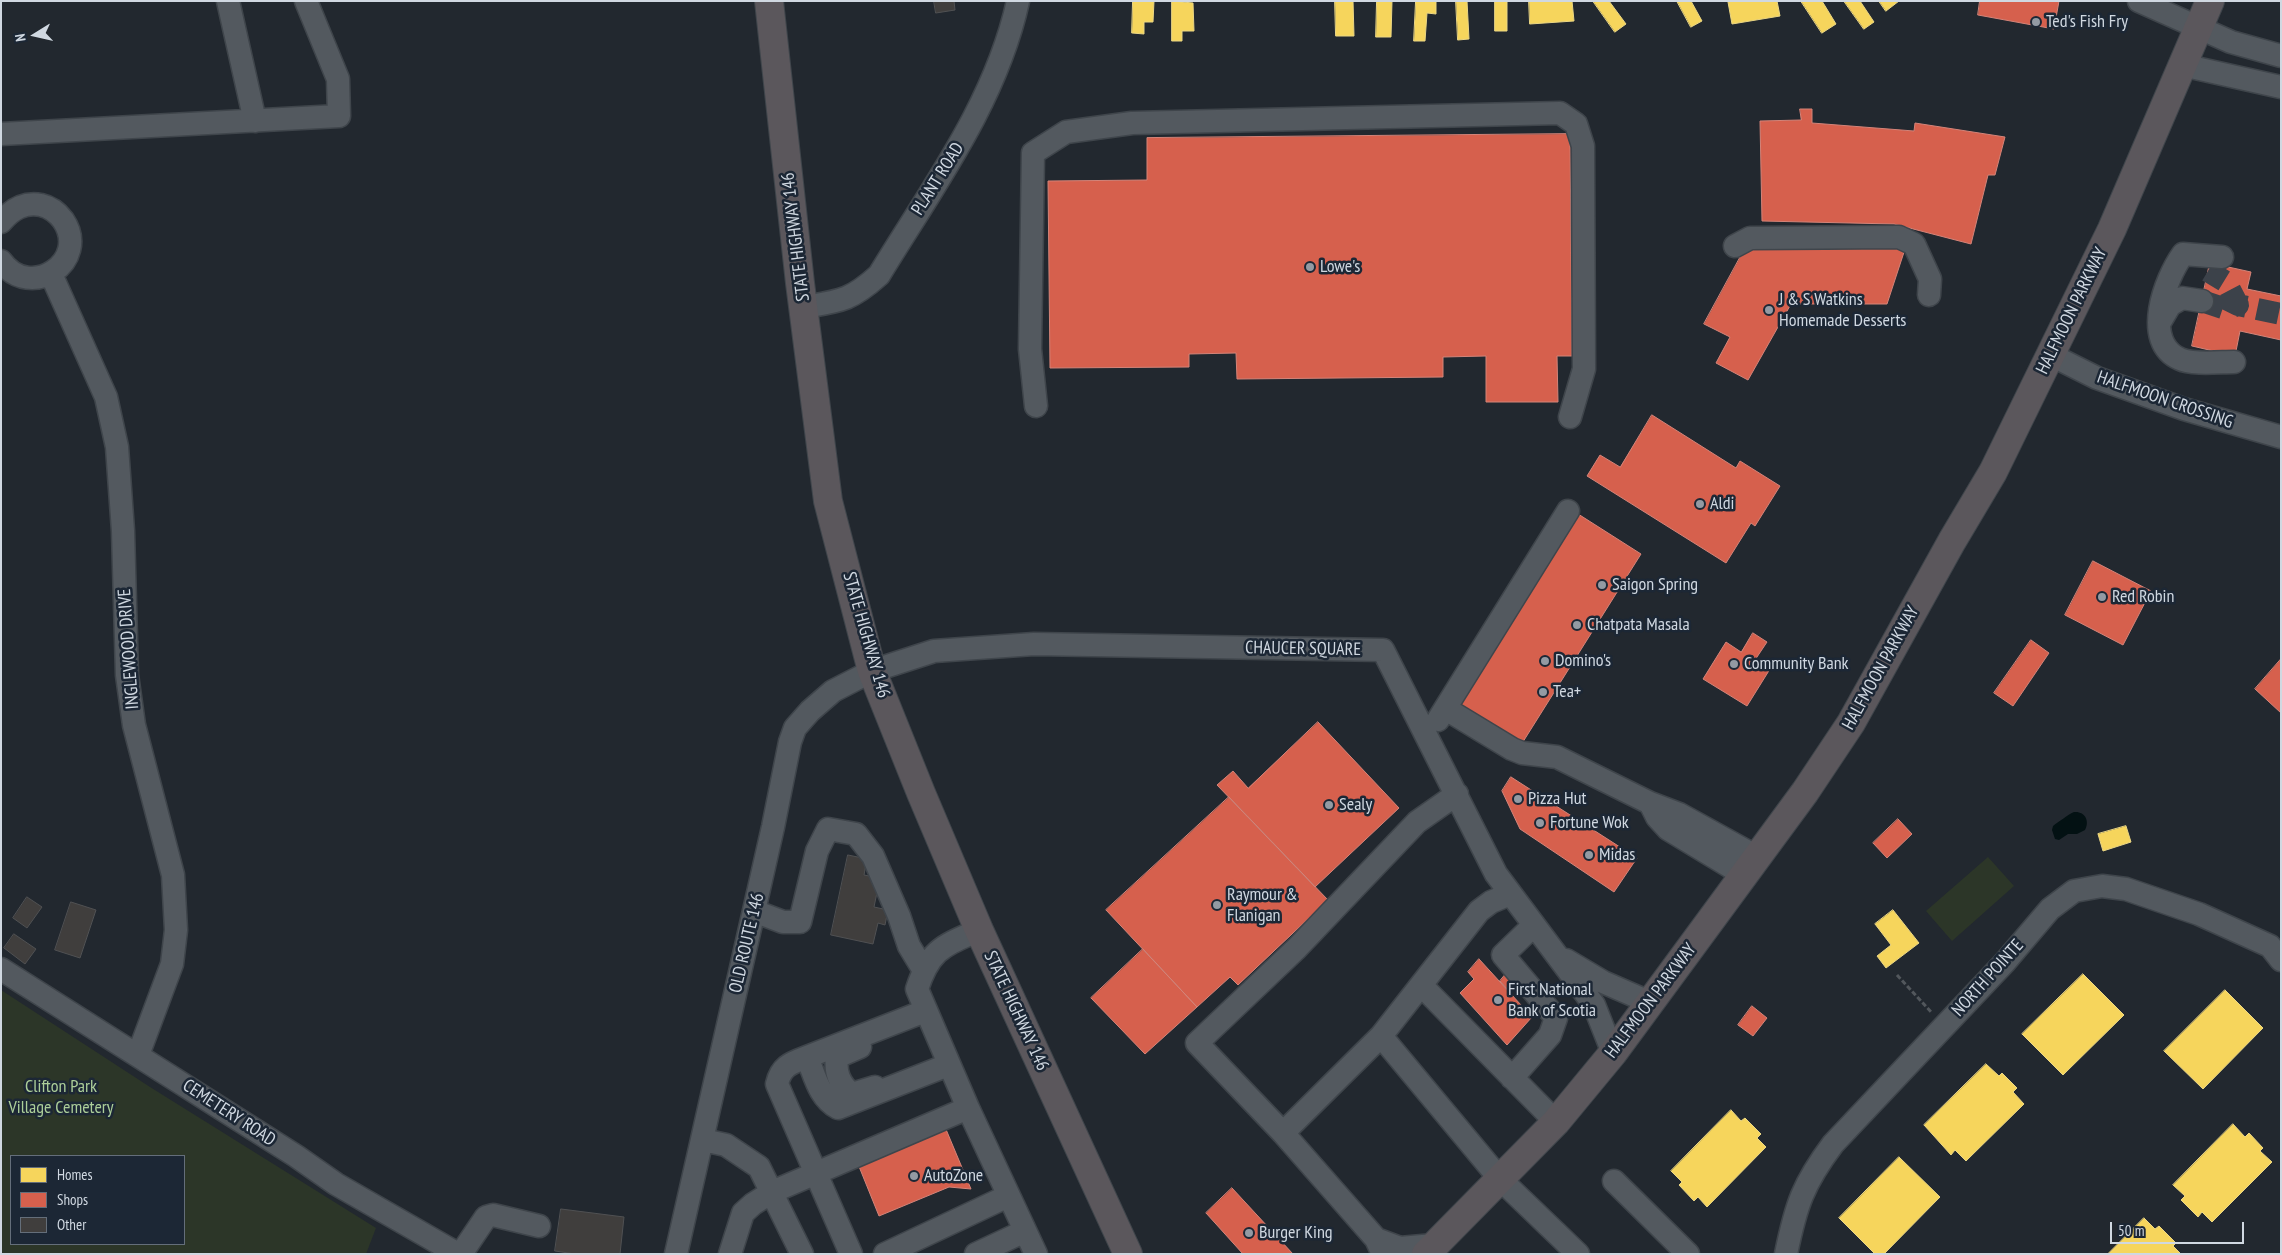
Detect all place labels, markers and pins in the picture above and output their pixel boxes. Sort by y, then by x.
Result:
place label: Ted's Fish Fry [2046,11,2128,33]
marker: Ted's Fish Fry [2030,16,2042,28]
place label: Lowe's [1320,256,1360,278]
marker: Lowe's [1304,261,1316,273]
place label: J & S Watkins Homemade Desserts [1779,289,1906,332]
marker: J & S Watkins Homemade Desserts [1763,304,1775,316]
place label: Aldi [1710,493,1734,515]
marker: Aldi [1694,498,1706,510]
place label: Saigon Spring [1612,574,1698,596]
marker: Saigon Spring [1596,579,1608,591]
place label: Red Robin [2112,586,2174,608]
marker: Red Robin [2096,591,2108,603]
place label: Chatpata Masala [1587,614,1690,636]
marker: Chatpata Masala [1571,619,1583,631]
place label: Domino's [1555,650,1611,672]
place label: Community Bank [1744,653,1849,675]
marker: Domino's [1539,655,1551,667]
marker: Community Bank [1728,658,1740,670]
place label: Tea+ [1553,681,1581,703]
marker: Tea+ [1537,686,1549,698]
place label: Pizza Hut [1528,788,1586,810]
marker: Pizza Hut [1512,793,1524,805]
place label: Sealy [1339,794,1372,816]
marker: Sealy [1323,799,1335,811]
place label: Fortune Wok [1550,812,1629,834]
marker: Fortune Wok [1534,817,1546,829]
place label: Midas [1599,844,1635,866]
marker: Midas [1583,849,1595,861]
place label: Raymour & Flanigan [1227,884,1297,926]
marker: Raymour & Flanigan [1211,899,1223,911]
place label: First National Bank of Scotia [1508,979,1596,1022]
marker: First National Bank of Scotia [1492,994,1504,1006]
place label: AutoZone [924,1165,983,1187]
marker: AutoZone [908,1170,920,1182]
place label: Burger King [1259,1222,1333,1244]
marker: Burger King [1243,1227,1255,1239]

